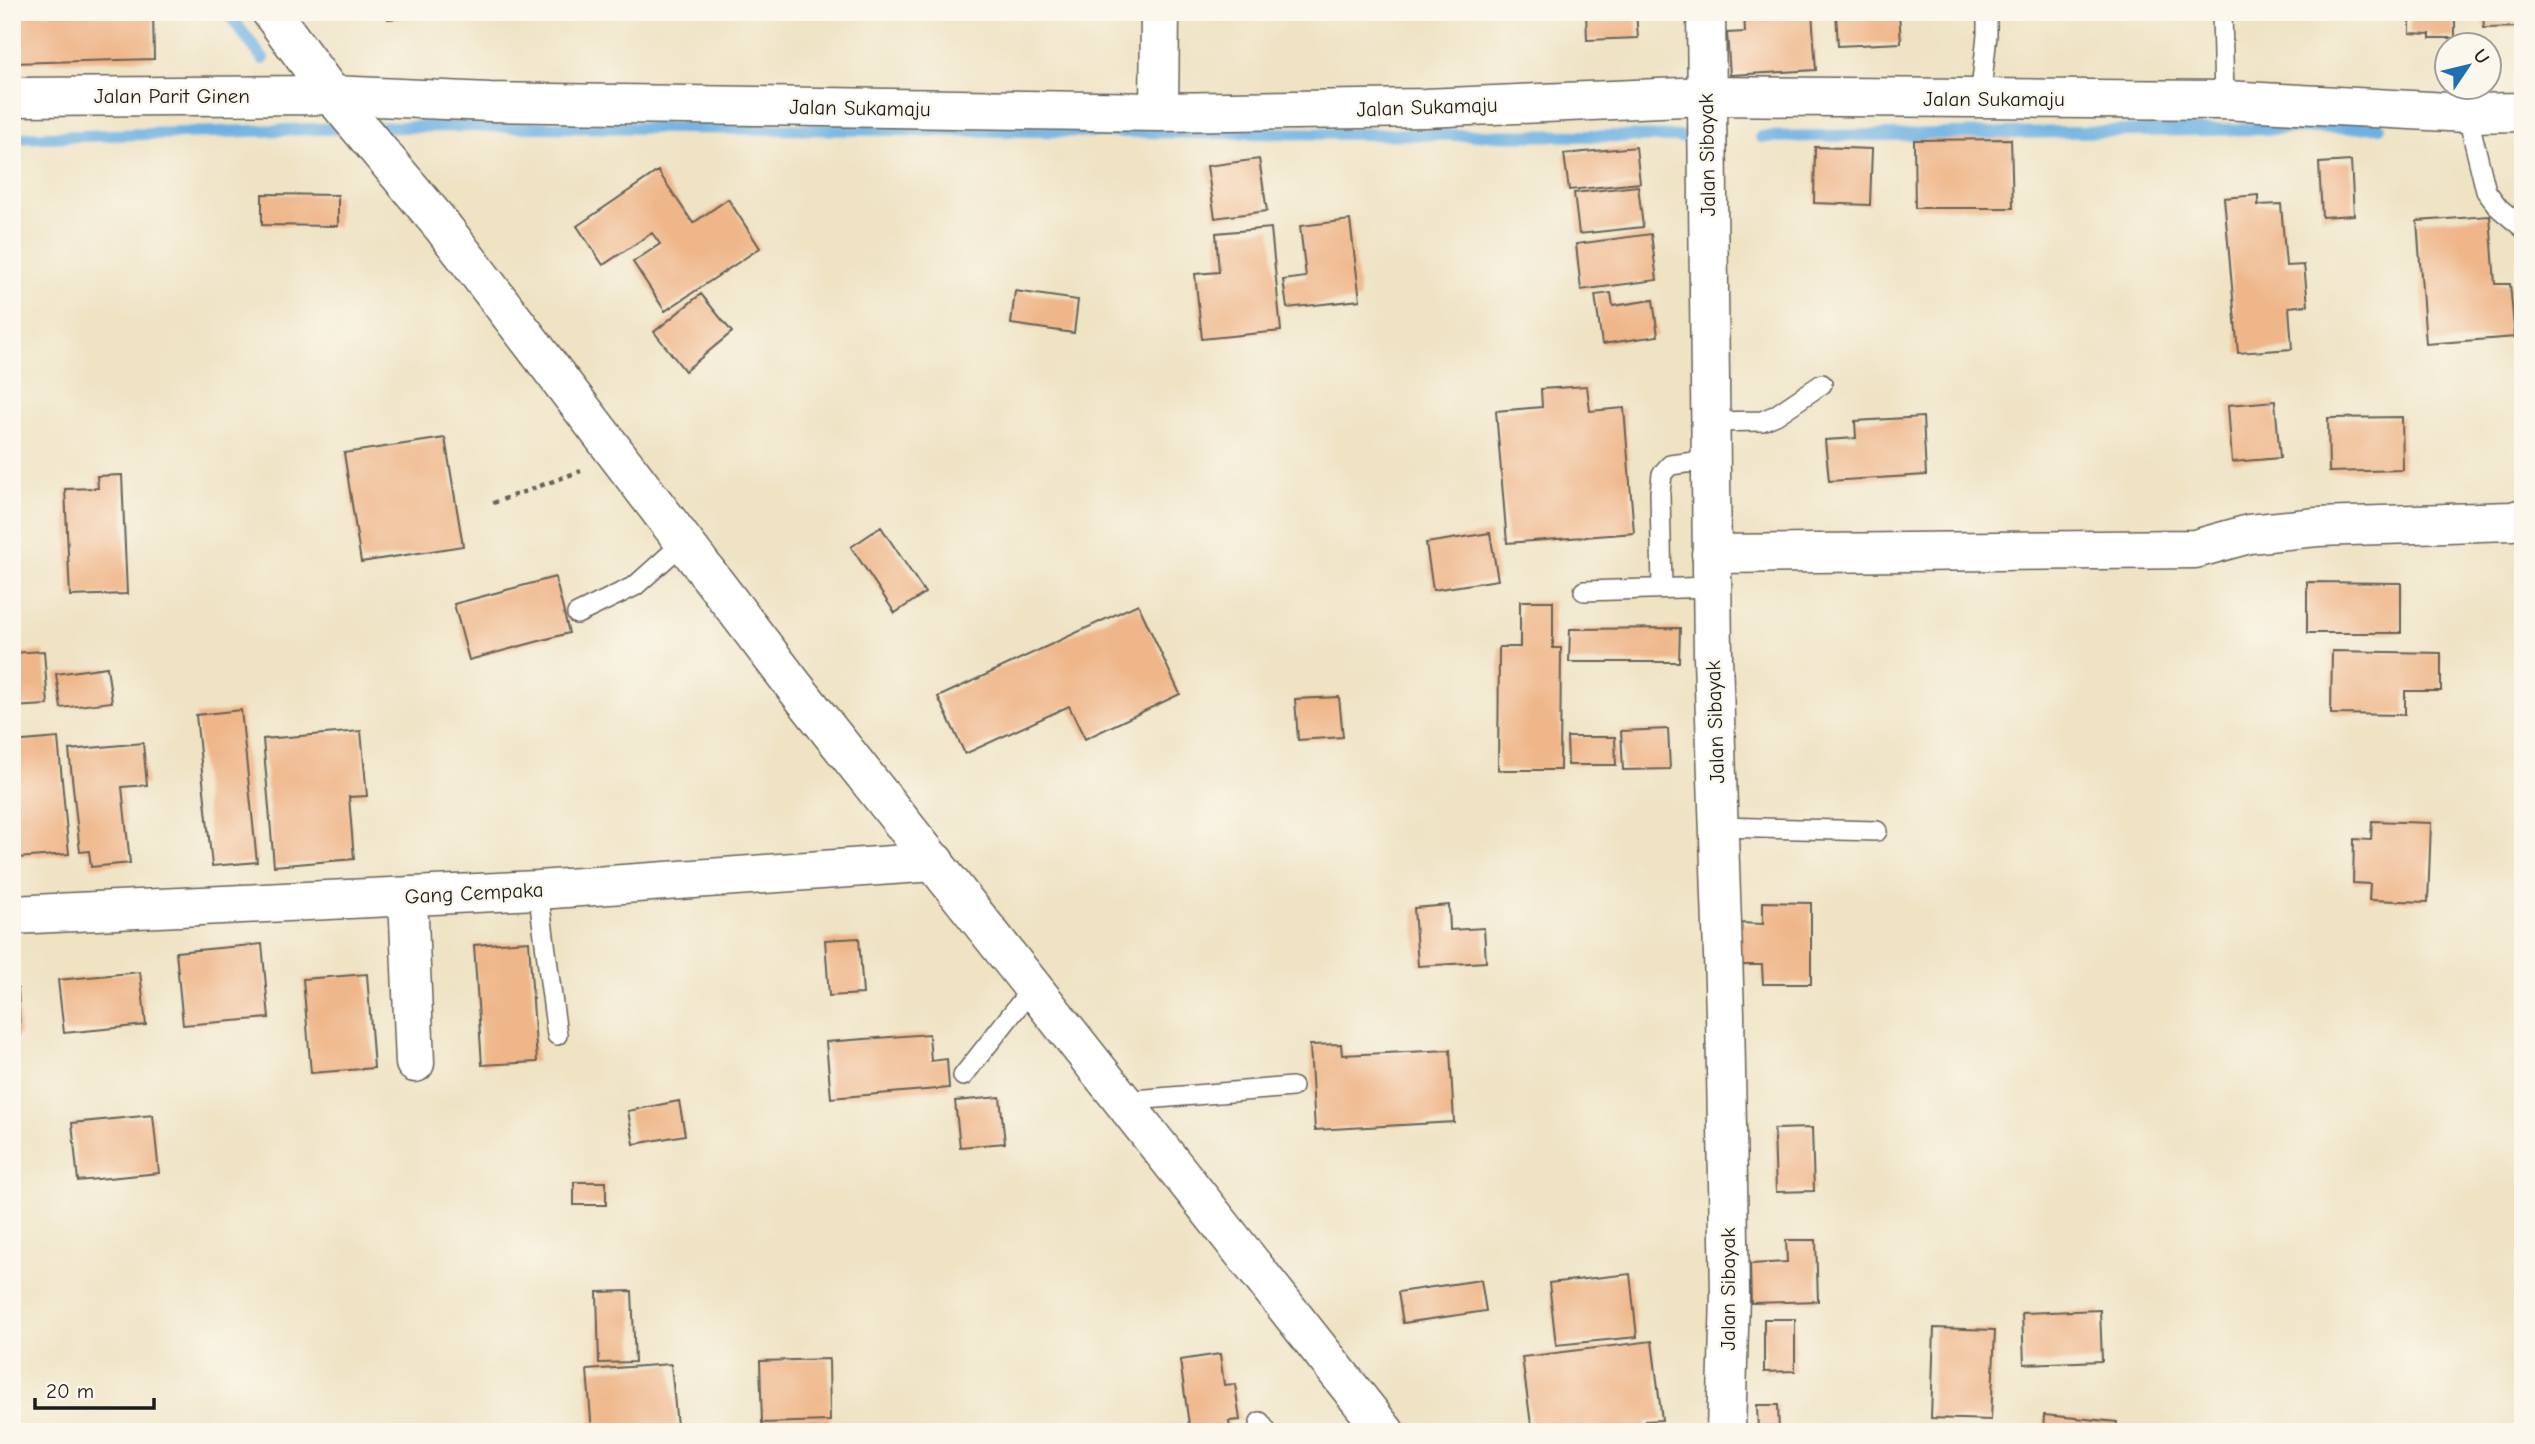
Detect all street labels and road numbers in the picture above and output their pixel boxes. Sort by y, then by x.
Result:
street label: Jalan Parit Ginen [94,84,250,108]
street label: Jalan Sukamaju [1923,87,2065,111]
street label: Jalan Sukamaju [1356,93,1498,121]
street label: Jalan Sibayak [1694,93,1720,217]
street label: Jalan Sukamaju [789,95,931,121]
street label: Jalan Sibayak [1701,660,1729,784]
street label: Gang Cempaka [404,877,544,909]
street label: Jalan Sibayak [1716,1228,1740,1351]

